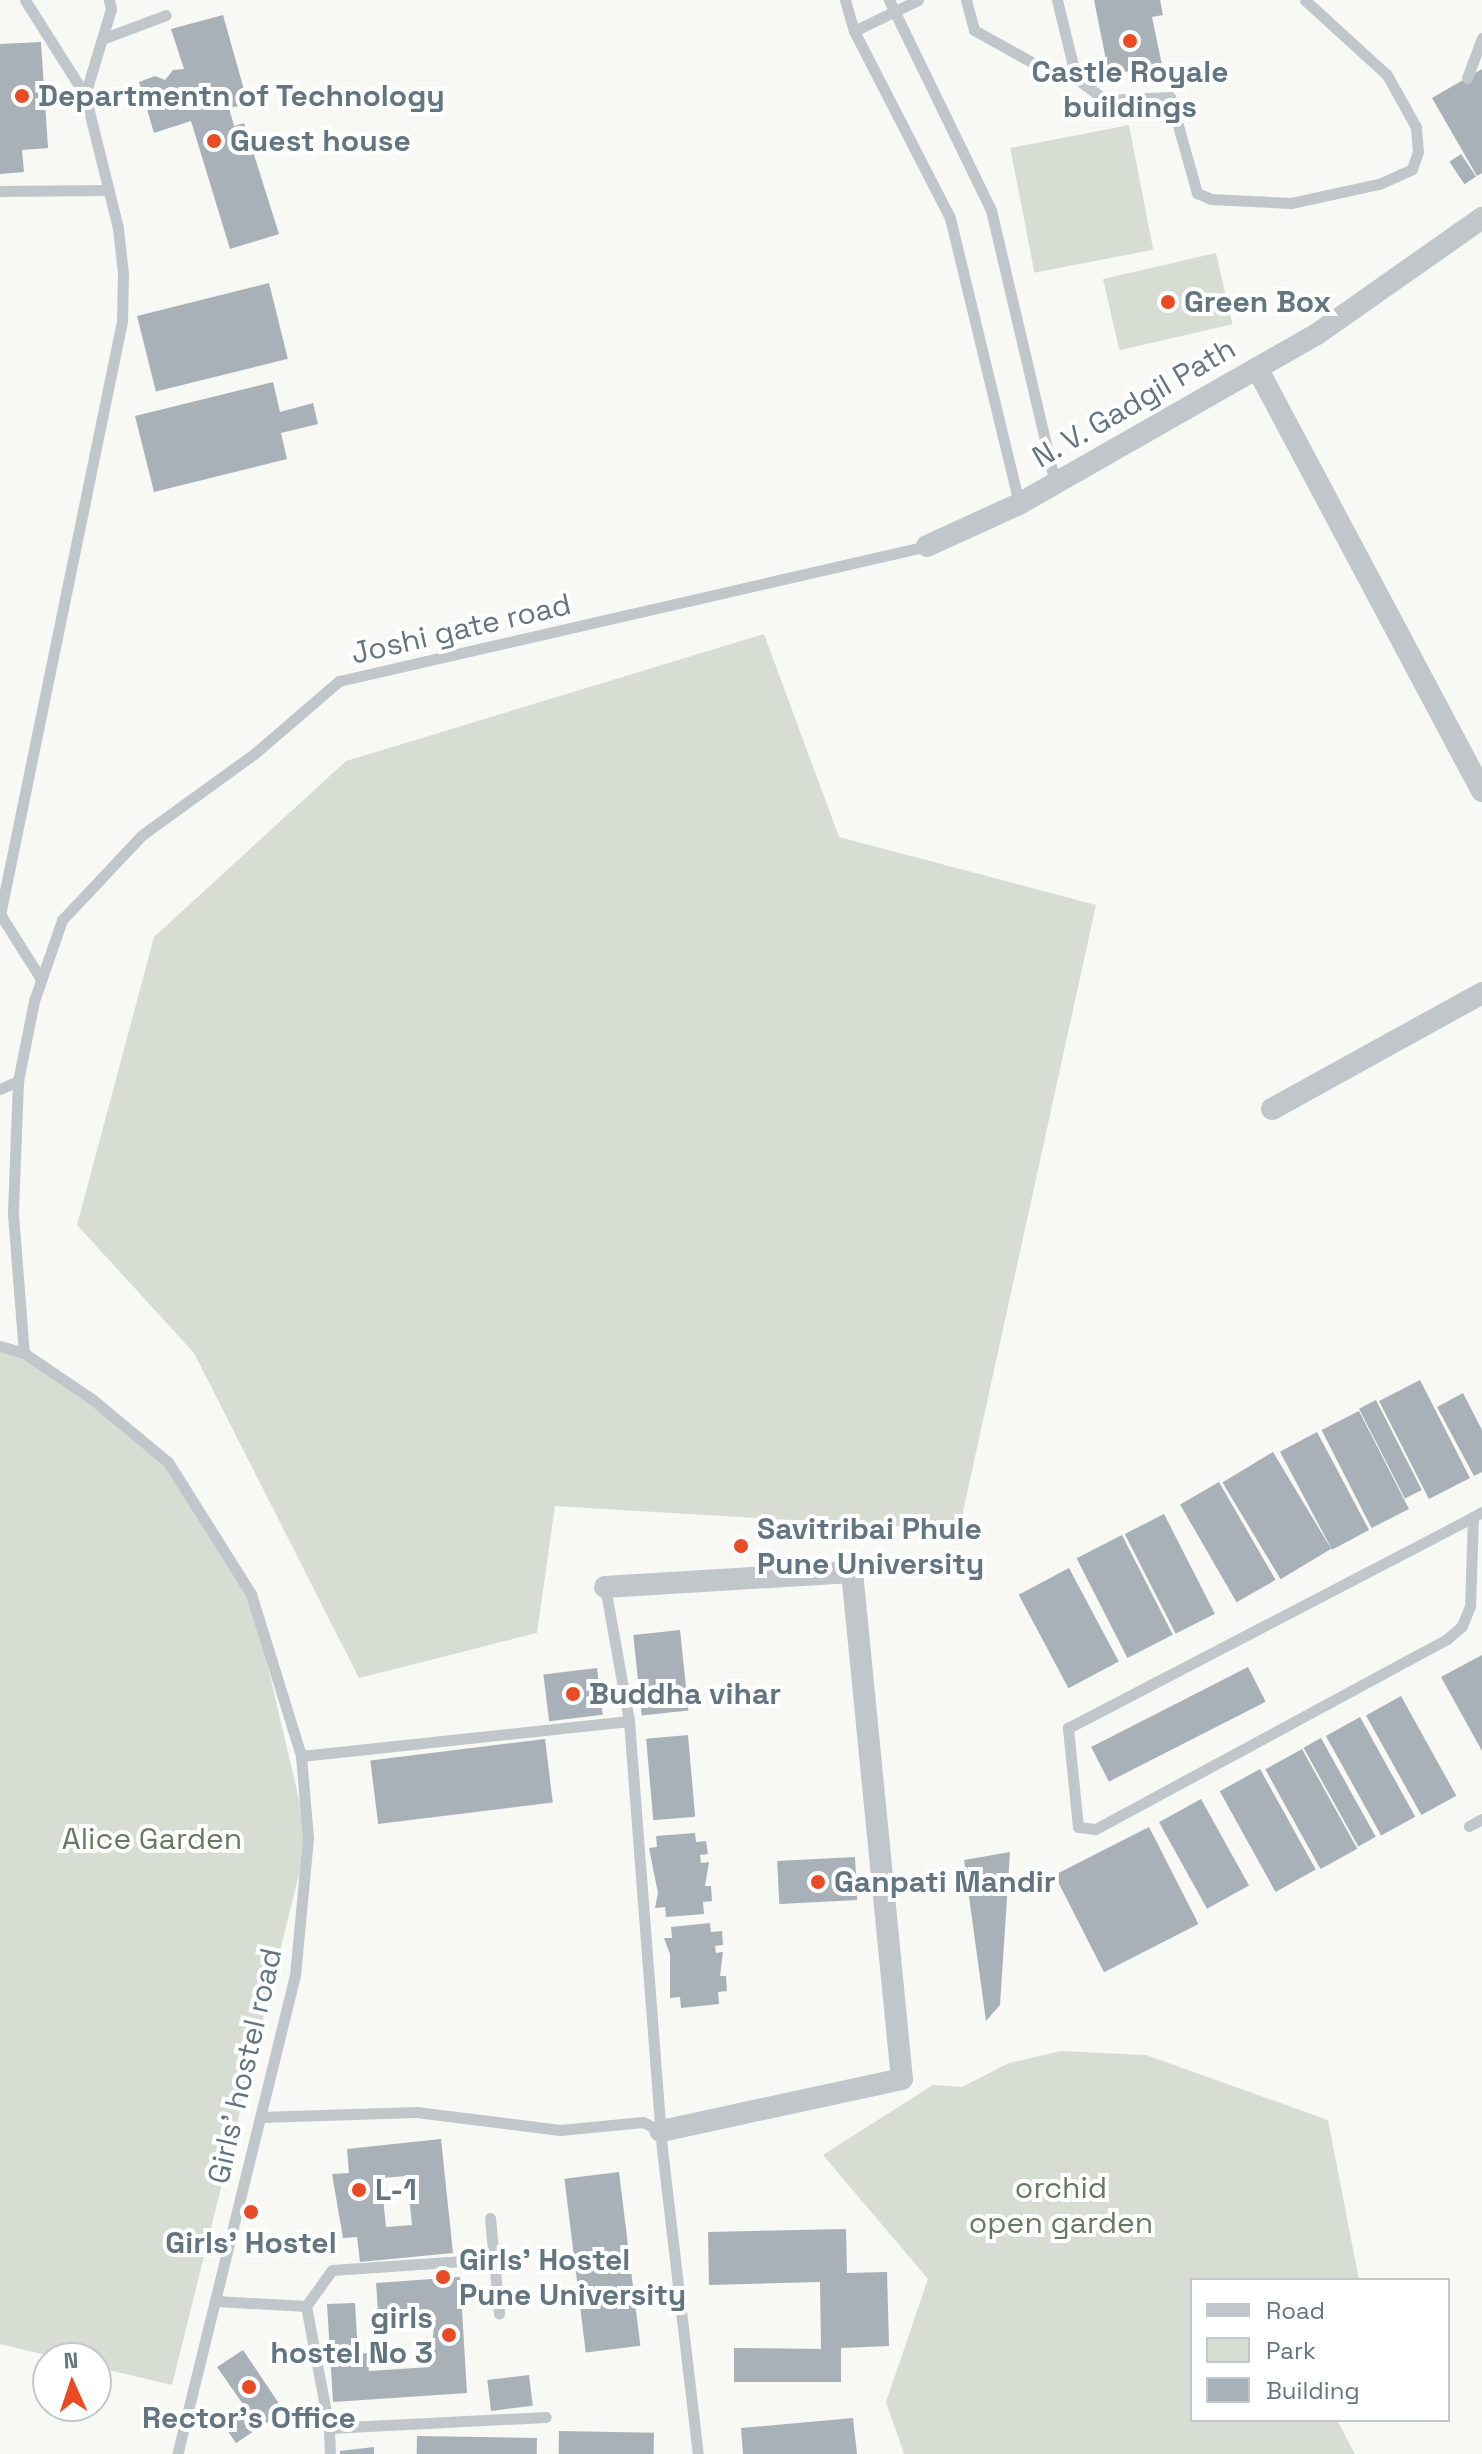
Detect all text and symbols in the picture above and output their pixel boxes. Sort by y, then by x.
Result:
marker: Castle Royale buildings [1121,32,1139,50]
place label: Castle Royale buildings [1032,54,1228,124]
place label: Departmentn of Technology [38,78,446,114]
marker: Departmentn of Technology [13,87,31,105]
place label: Guest house [230,123,411,159]
marker: Guest house [205,132,223,150]
place label: Green Box [1184,284,1331,320]
marker: Green Box [1159,293,1177,311]
street label: N. V. Gadgil Path [1025,330,1243,476]
street label: Joshi gate road [348,586,574,672]
place label: Savitribai Phule Pune University [757,1511,984,1582]
marker: Savitribai Phule Pune University [732,1537,750,1555]
place label: Buddha vihar [589,1676,781,1712]
marker: Buddha vihar [564,1685,582,1703]
park label: Alice Garden [62,1821,242,1857]
place label: Ganpati Mandir [834,1864,1056,1900]
marker: Ganpati Mandir [809,1873,827,1891]
street label: Girls' hostel road [200,1945,290,2187]
park label: orchid open garden [969,2170,1153,2240]
place label: L-1 [375,2172,417,2208]
marker: L-1 [350,2181,368,2199]
marker: Girls' Hostel [242,2203,260,2221]
place label: Girls' Hostel [165,2225,337,2261]
place label: Girls' Hostel Pune University [459,2242,686,2312]
marker: Girls' Hostel Pune University [434,2268,452,2286]
legend [1190,2278,1450,2422]
text: Road [1266,2295,1325,2326]
place label: girls hostel No 3 [270,2300,433,2370]
marker: girls hostel No 3 [440,2326,458,2344]
text: Park [1266,2335,1316,2366]
north arrow [32,2342,112,2422]
text: N [63,2346,79,2374]
text: Building [1266,2375,1360,2406]
marker: Rector's Office [240,2378,258,2396]
place label: Rector's Office [142,2400,356,2436]

